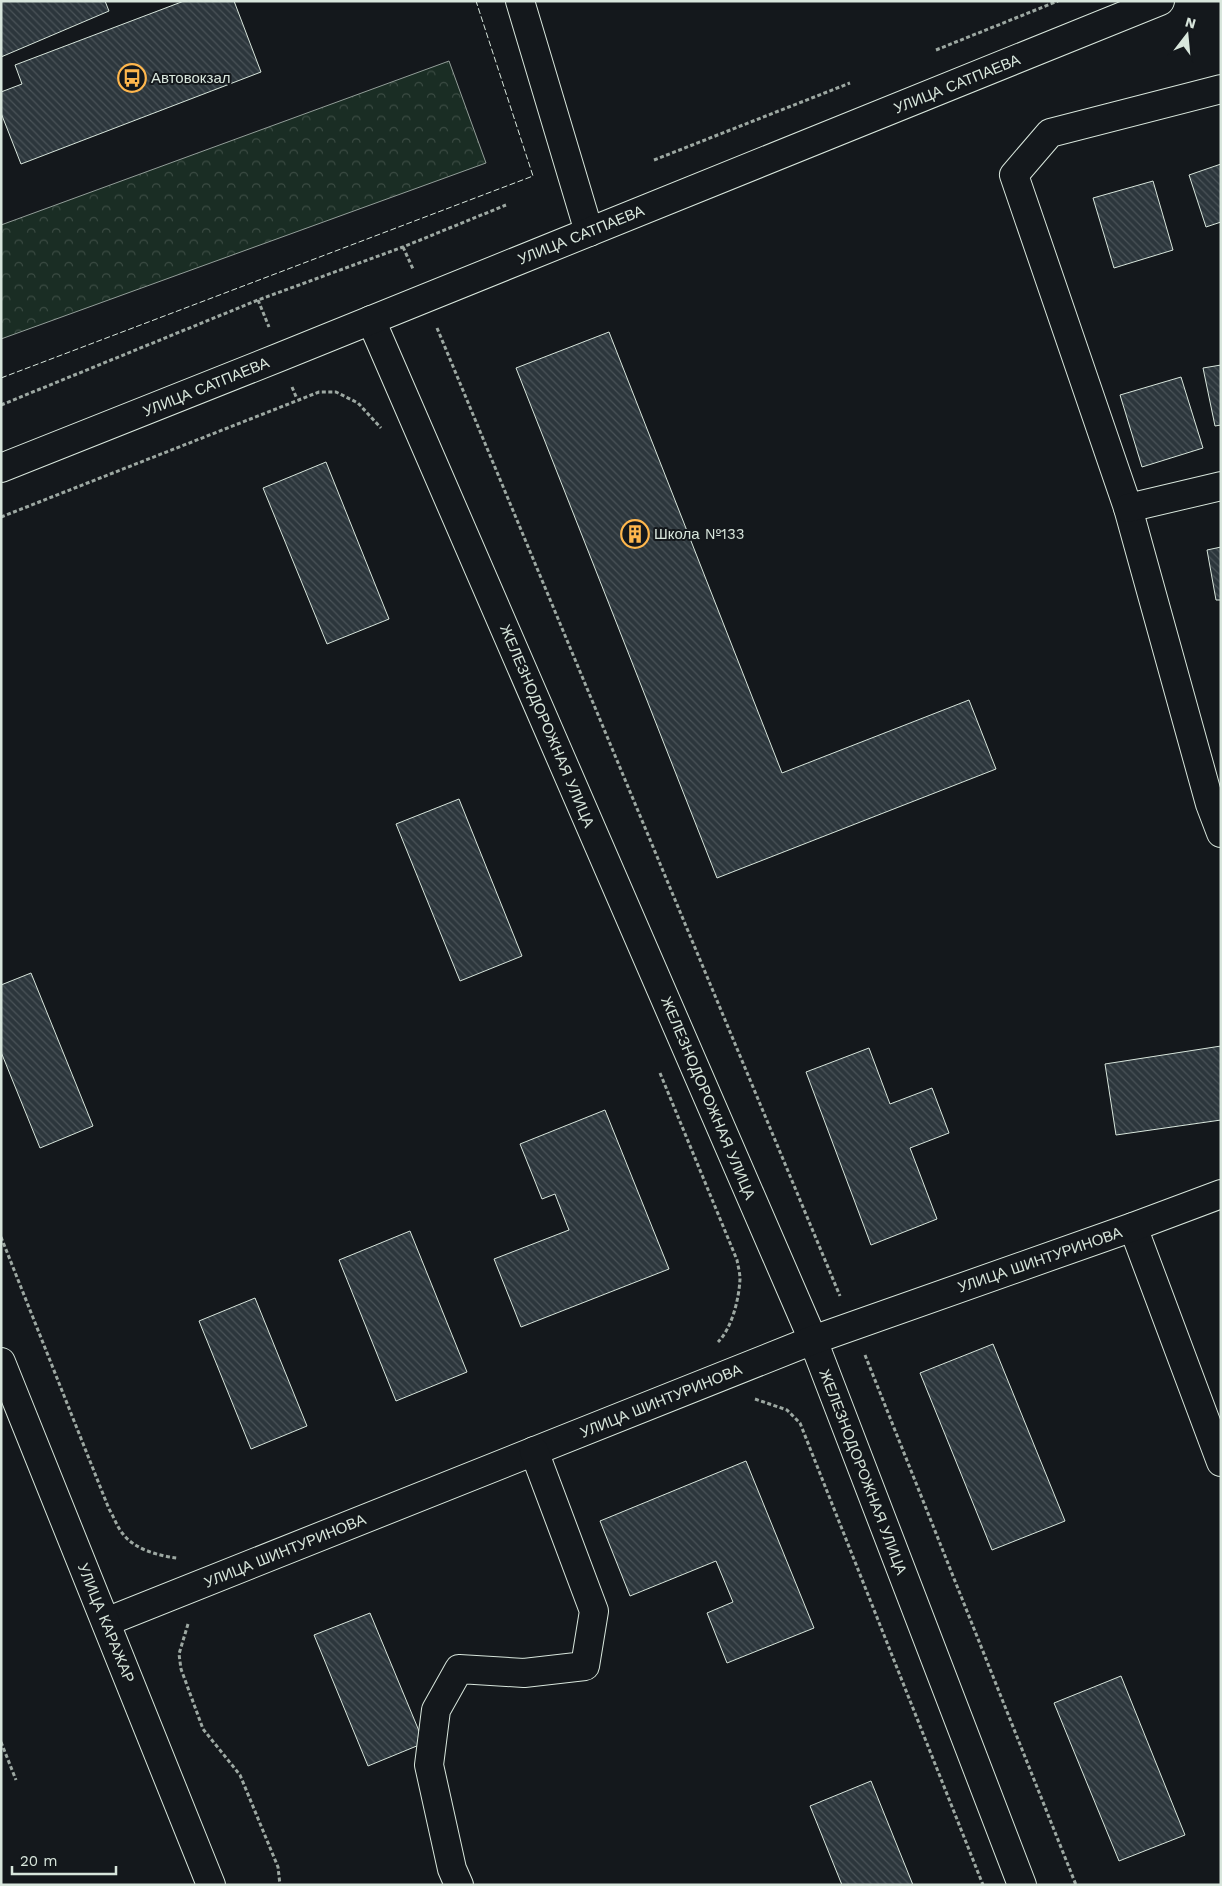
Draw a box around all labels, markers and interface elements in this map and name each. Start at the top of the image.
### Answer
north arrow [1162,10,1212,60]
text: N [1183,13,1198,32]
street label: УЛИЦА САТПАЕВА [891,50,1023,118]
bus stop icon: Автовокзал [117,63,147,93]
place label: Автовокзал [151,69,231,87]
street label: УЛИЦА САТПАЕВА [515,201,647,269]
street label: УЛИЦА САТПАЕВА [140,353,272,421]
building icon: Школа №133 [620,519,650,549]
place label: Школа №133 [654,525,744,543]
street label: ЖЕЛЕЗНОДОРОЖНАЯ УЛИЦА [496,622,598,830]
street label: ЖЕЛЕЗНОДОРОЖНАЯ УЛИЦА [657,994,759,1202]
street label: УЛИЦА ШИНТУРИНОВА [955,1223,1125,1297]
street label: УЛИЦА ШИНТУРИНОВА [578,1360,744,1442]
street label: ЖЕЛЕЗНОДОРОЖНАЯ УЛИЦА [815,1367,911,1577]
street label: УЛИЦА ШИНТУРИНОВА [202,1510,368,1592]
street label: УЛИЦА КАРАЖАР [74,1561,138,1685]
scale bar [12,1844,116,1876]
text: 20 m [20,1852,58,1870]

